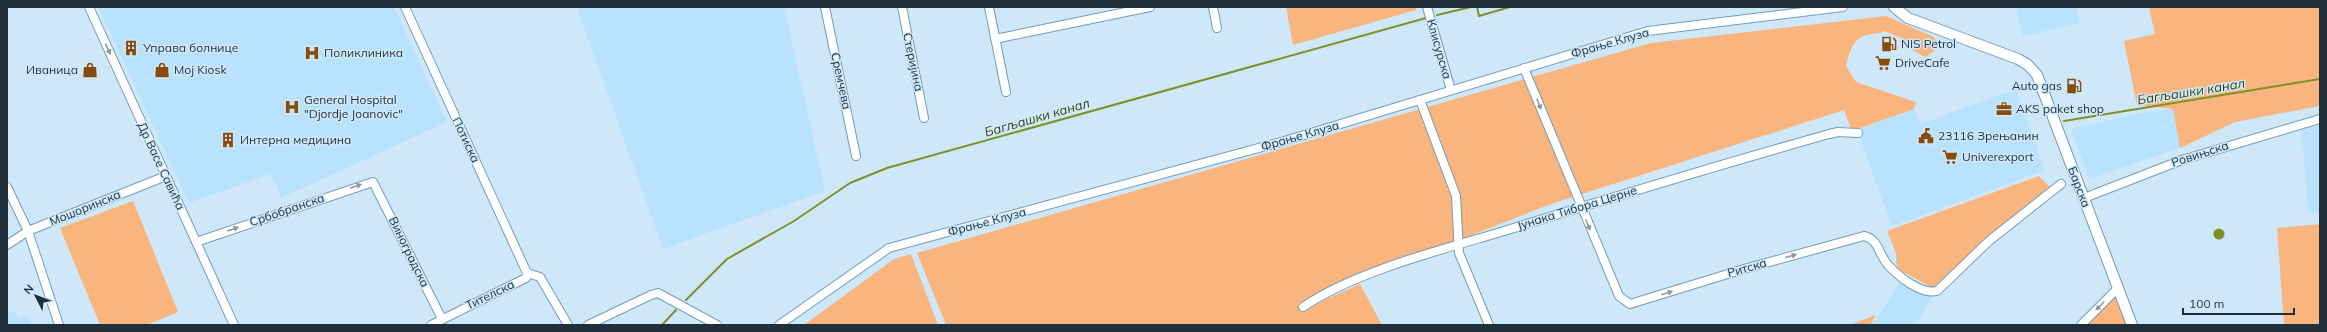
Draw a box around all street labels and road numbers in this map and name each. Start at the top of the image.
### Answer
street label: Клисурска [1424,17,1455,81]
street label: Фрање Клуза [1569,24,1651,61]
street label: Стеријина [900,31,927,92]
street label: Сремчева [828,51,855,111]
street label: Потиска [449,115,484,165]
street label: Фрање Клуза [1259,117,1341,154]
street label: Др Васе Савића [135,120,188,212]
street label: Ровињска [2169,137,2230,170]
street label: Барска [2065,164,2094,209]
street label: Јунака Тибора Церне [1515,182,1639,233]
street label: Мошоринска [47,186,123,229]
street label: Србобранска [247,190,326,229]
street label: Фрање Клуза [946,204,1028,239]
street label: Виноградска [386,214,433,289]
street label: Ритска [1726,255,1768,280]
street label: Тителска [463,276,517,313]

